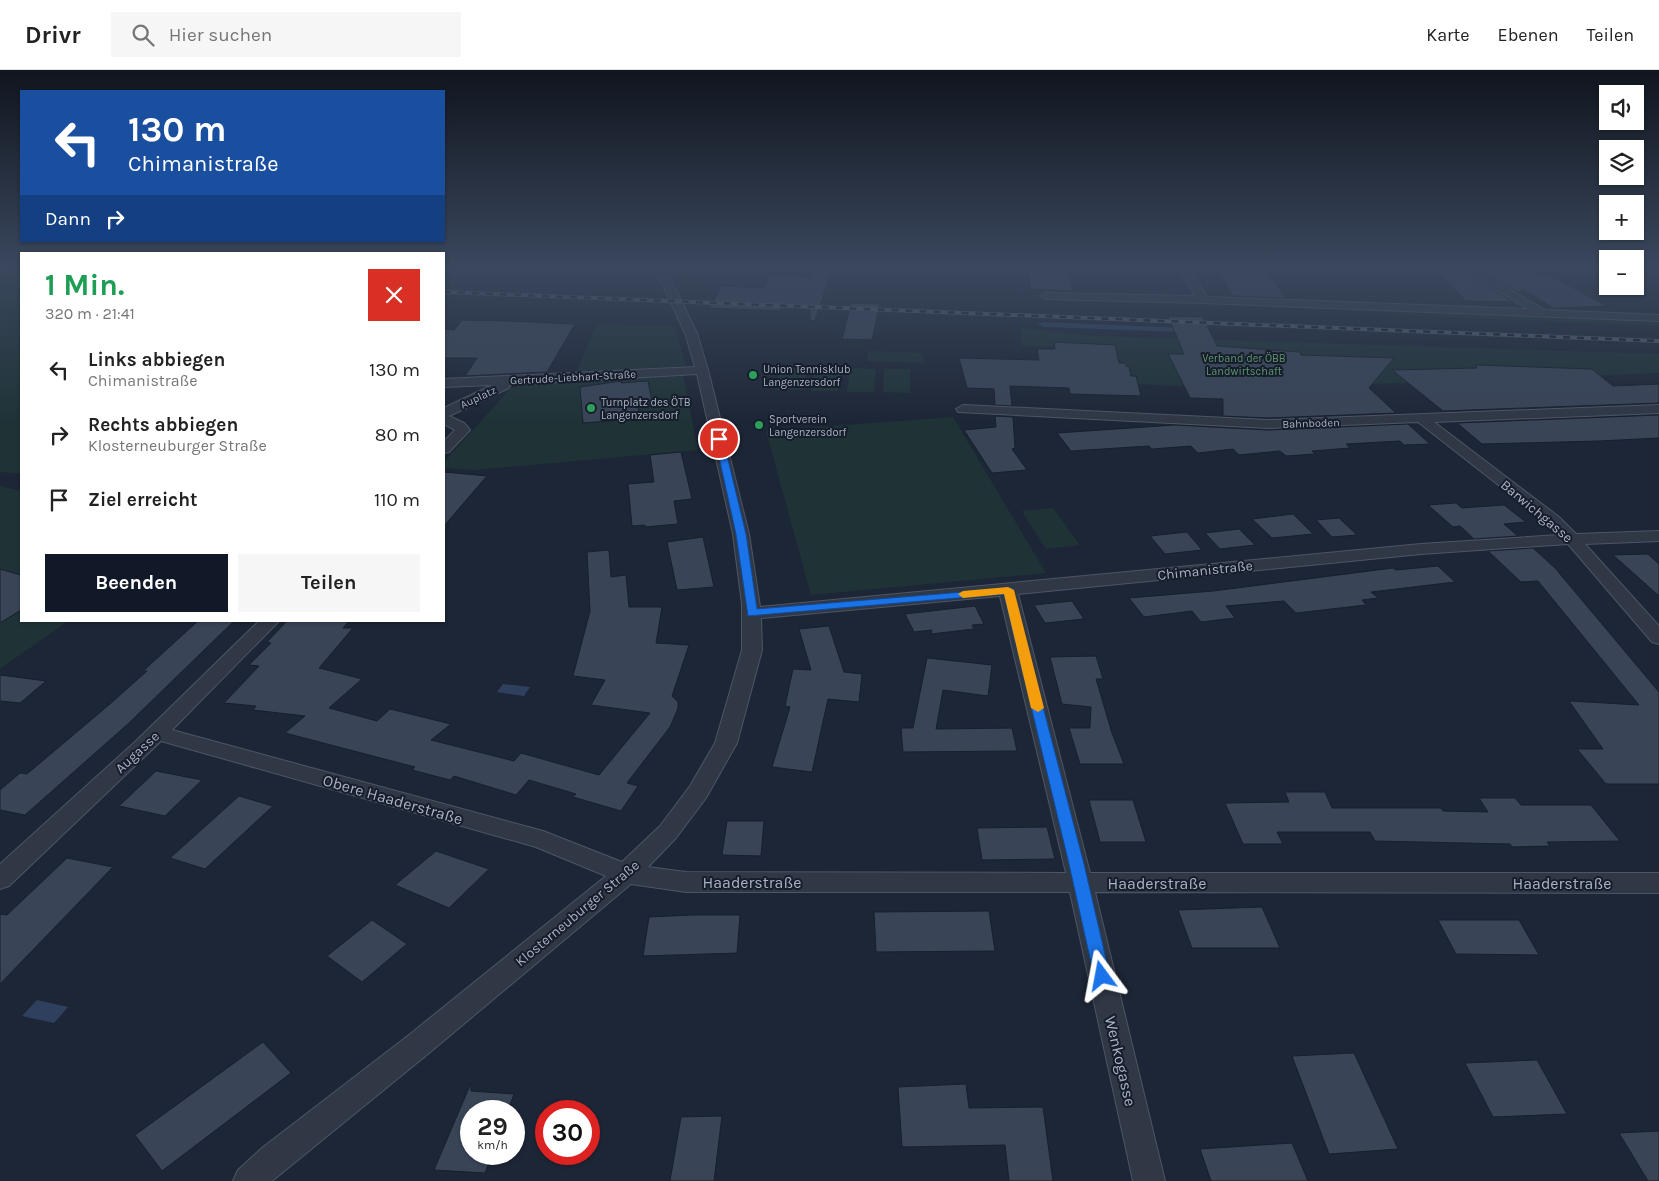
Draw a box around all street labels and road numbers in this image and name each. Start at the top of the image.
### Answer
street label: Gertrude-Liebhart-Straße [510,368,637,387]
street label: Auplatz [458,384,498,411]
street label: Bahnboden [1282,416,1340,431]
street label: Barwichgasse [1497,476,1576,546]
street label: Chimanistraße [1157,557,1254,584]
street label: Augasse [112,728,163,777]
street label: Obere Haaderstraße [321,770,465,829]
street label: Klosterneuburger Straße [512,857,643,970]
street label: Haaderstraße [703,873,801,892]
street label: Haaderstraße [1108,874,1206,893]
street label: Haaderstraße [1513,874,1611,893]
street label: Wenkogasse [1101,1014,1140,1108]

